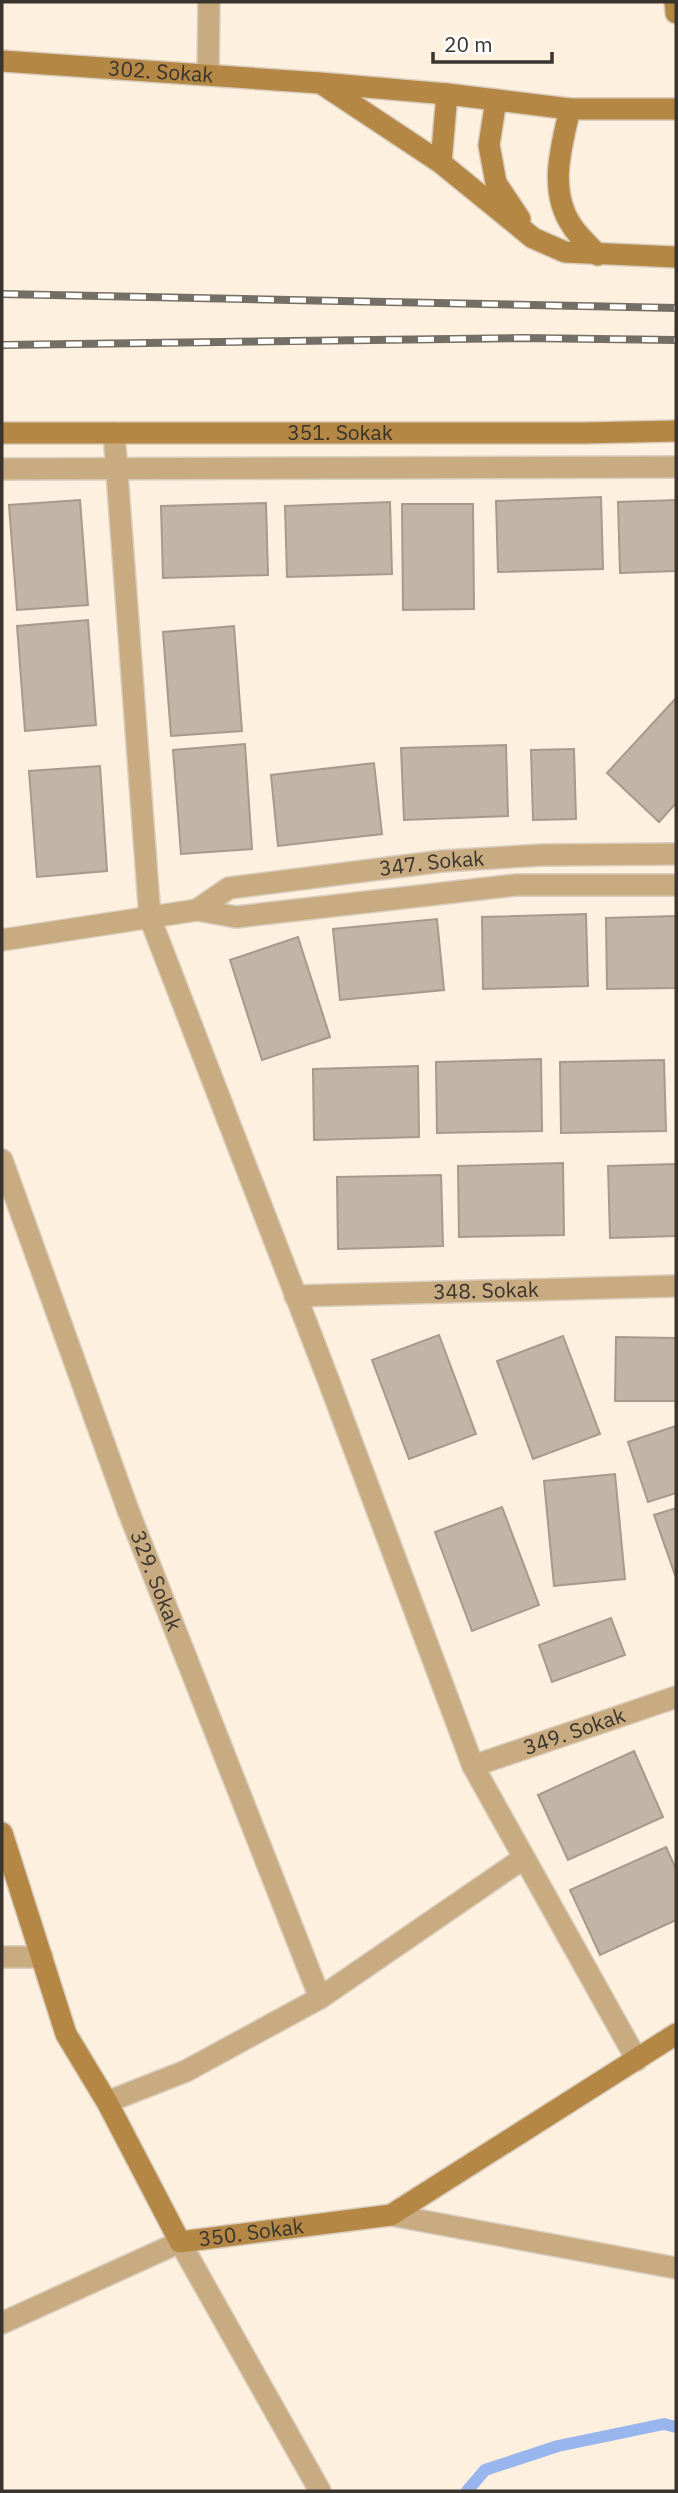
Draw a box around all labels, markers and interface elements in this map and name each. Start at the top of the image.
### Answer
scale bar [433,21,552,65]
text: 20 m [444,30,493,58]
street label: 302. Sokak [107,53,214,89]
street label: 351. Sokak [287,418,393,446]
street label: 347. Sokak [377,844,485,882]
street label: 348. Sokak [433,1275,539,1305]
street label: 329. Sokak [124,1526,189,1635]
street label: 349. Sokak [519,1700,629,1761]
street label: 350. Sokak [197,2211,305,2252]

